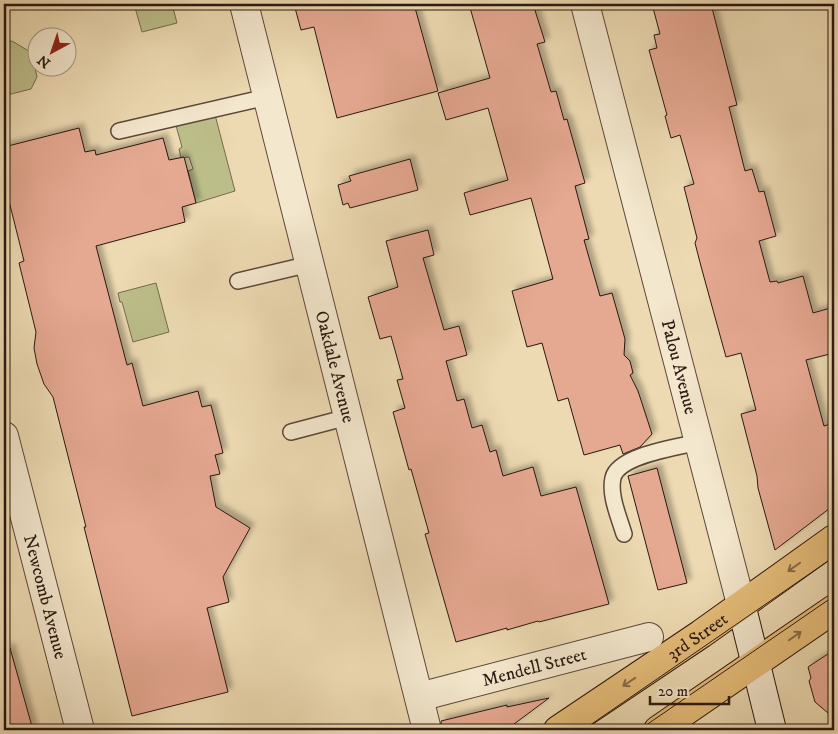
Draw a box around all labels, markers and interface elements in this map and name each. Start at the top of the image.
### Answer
north arrow [28,28,78,78]
text: N [34,50,54,72]
street label: Oakdale Avenue [310,309,359,425]
street label: Palou Avenue [656,318,701,417]
street label: Newcomb Avenue [18,532,71,661]
one-way arrow [787,562,801,572]
street label: 3rd Street [663,608,733,665]
one-way arrow [788,631,802,641]
street label: Mendell Street [480,644,589,692]
scale bar [650,674,729,706]
one-way arrow [622,677,636,688]
text: 20 m [658,682,688,701]

